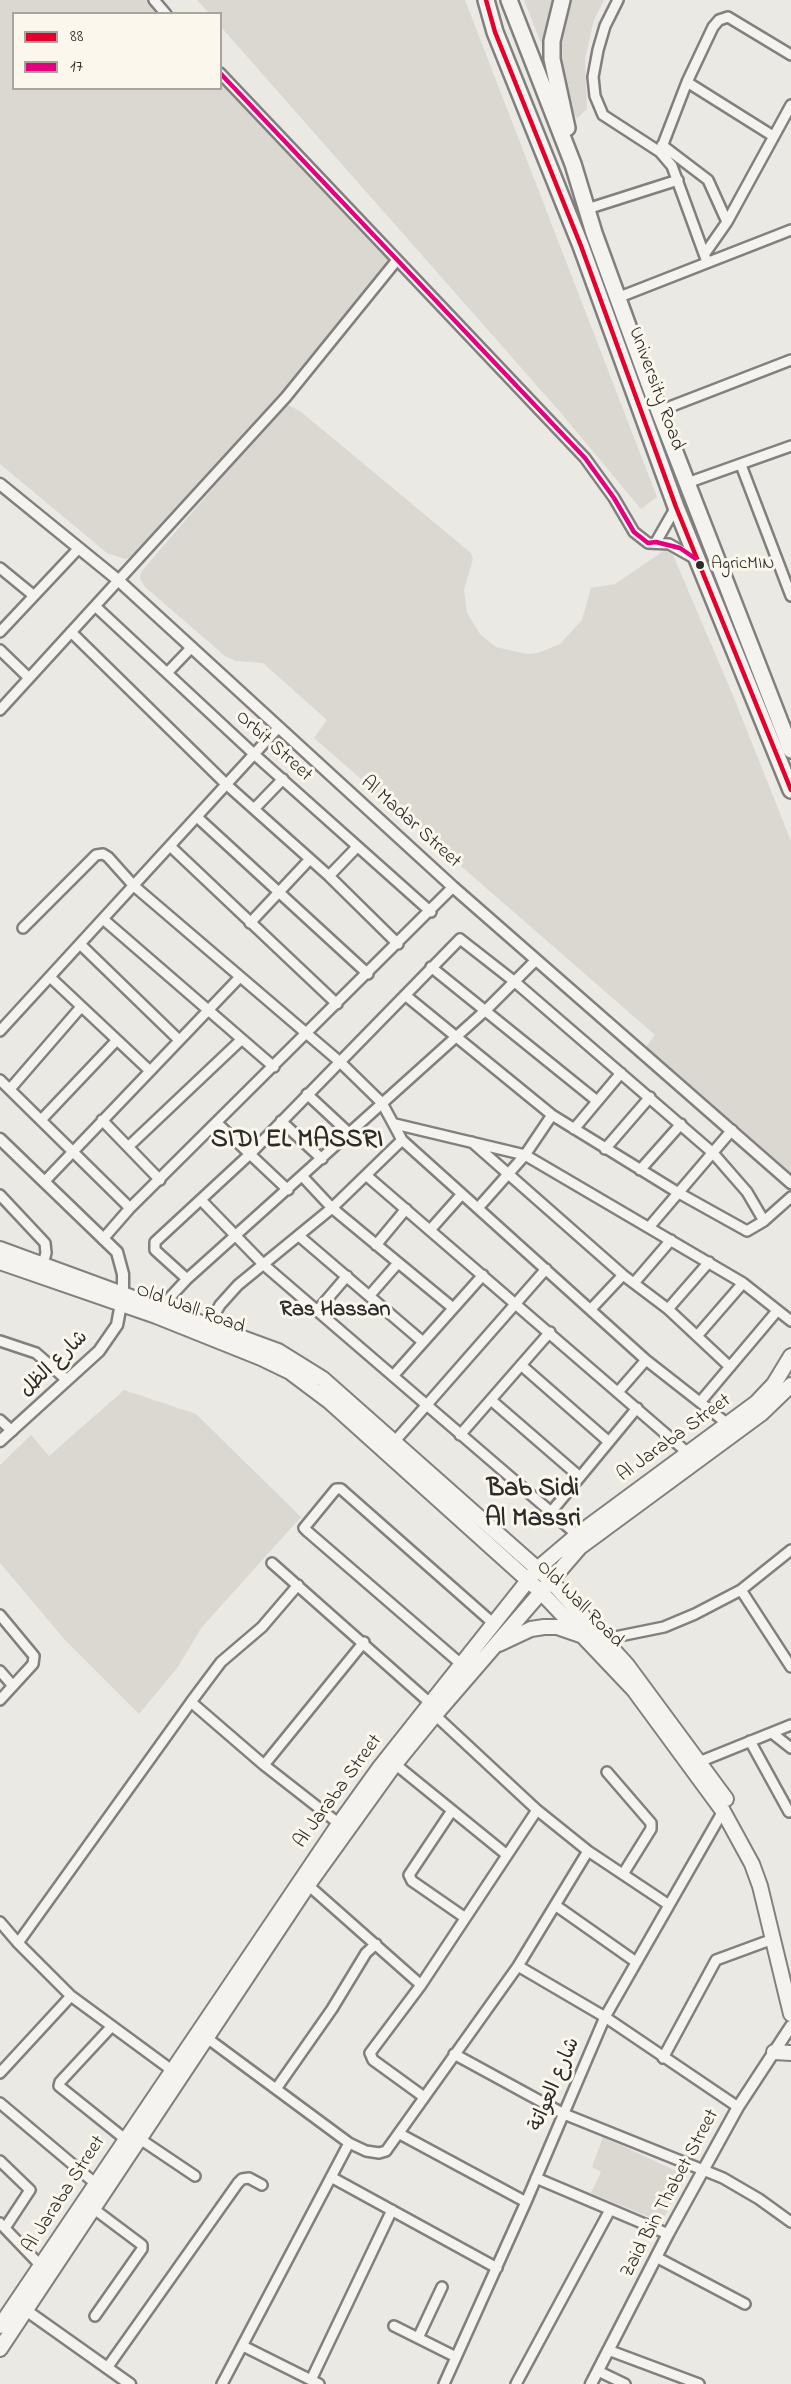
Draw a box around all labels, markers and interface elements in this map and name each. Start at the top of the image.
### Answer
legend [12,12,222,90]
text: 88 [70,24,84,50]
text: 17 [70,54,83,80]
street label: University Road [622,324,688,454]
place label: AgricMIN [711,554,774,576]
marker: AgricMIN [694,559,706,571]
street label: Orbit Street [229,706,317,788]
street label: Al Madar Street [355,772,465,874]
district label: SIDI EL MASSRI [211,1126,383,1158]
street label: Old Wall Road [132,1279,248,1341]
district label: Ras Hassan [280,1298,390,1324]
street label: شارع الظل [16,1327,94,1403]
street label: Al Jaraba Street [613,1390,737,1488]
district label: Bab Sidi Al Massri [485,1475,581,1536]
street label: Old Wall Road [530,1556,628,1654]
street label: Al Jaraba Street [290,1730,388,1854]
street label: شارع العواتة [526,2034,586,2136]
street label: Zaid Bin Thabet Street [616,2106,726,2282]
street label: Al Jaraba Street [18,2132,112,2258]

